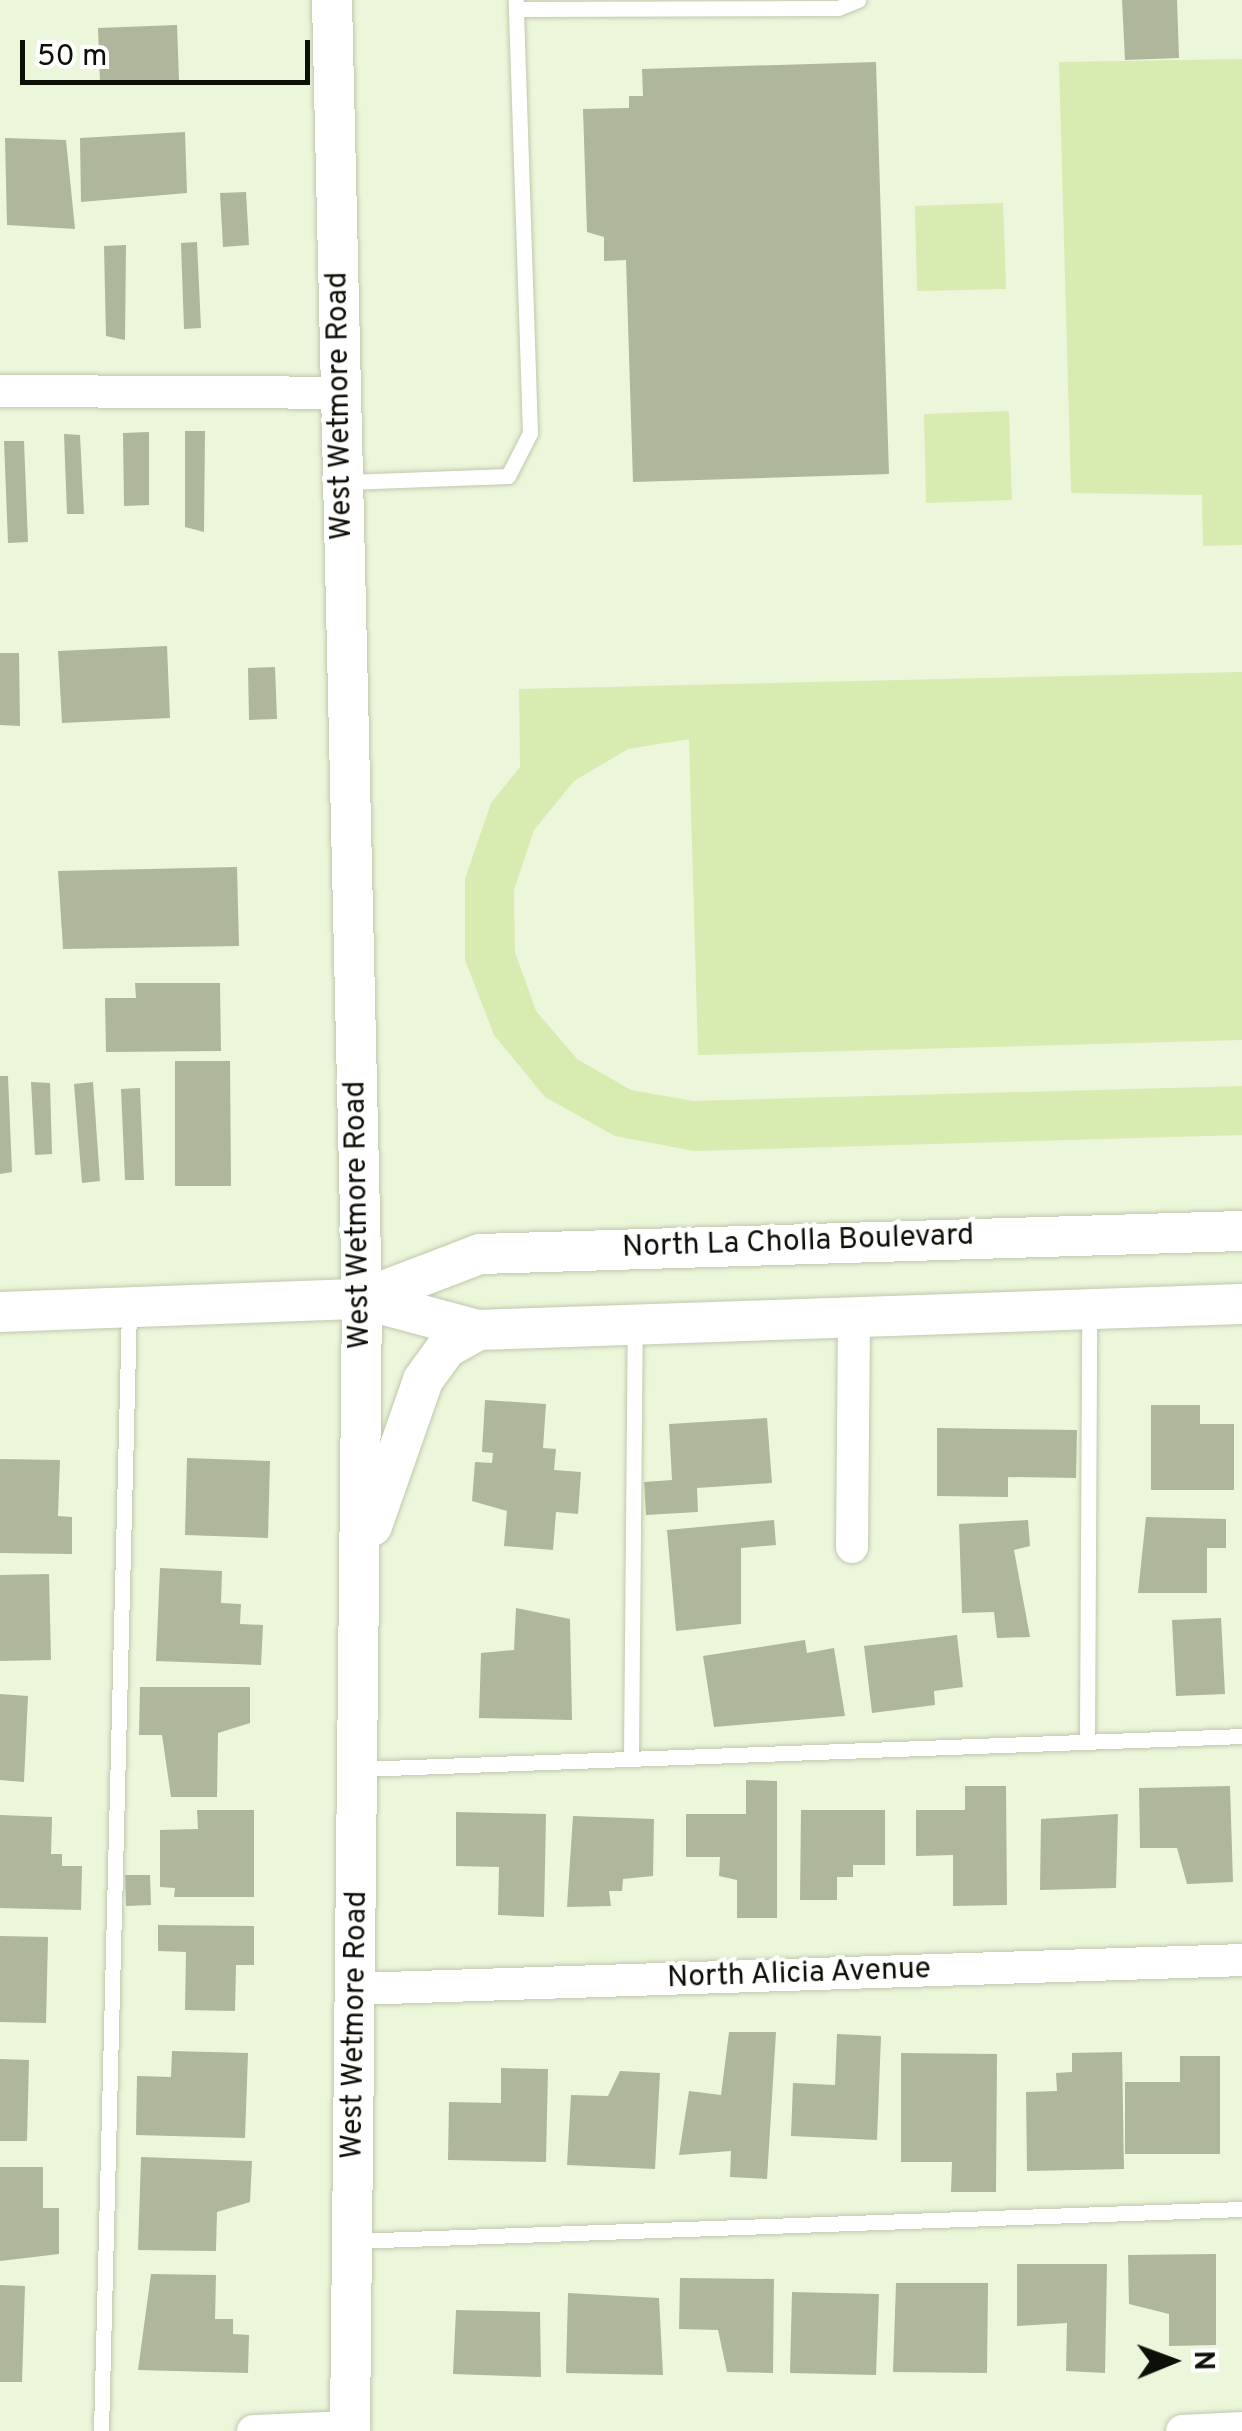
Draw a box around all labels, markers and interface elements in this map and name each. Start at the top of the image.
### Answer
scale bar [25,20,315,82]
text: 50 m [37,39,107,76]
street label: West Wetmore Road [321,271,361,541]
street label: West Wetmore Road [339,1080,379,1350]
street label: North La Cholla Boulevard [621,1219,975,1267]
street label: West Wetmore Road [336,1890,376,2160]
street label: North Alicia Avenue [665,1952,933,1998]
north arrow [1122,2311,1222,2411]
text: N [1184,2350,1220,2371]

